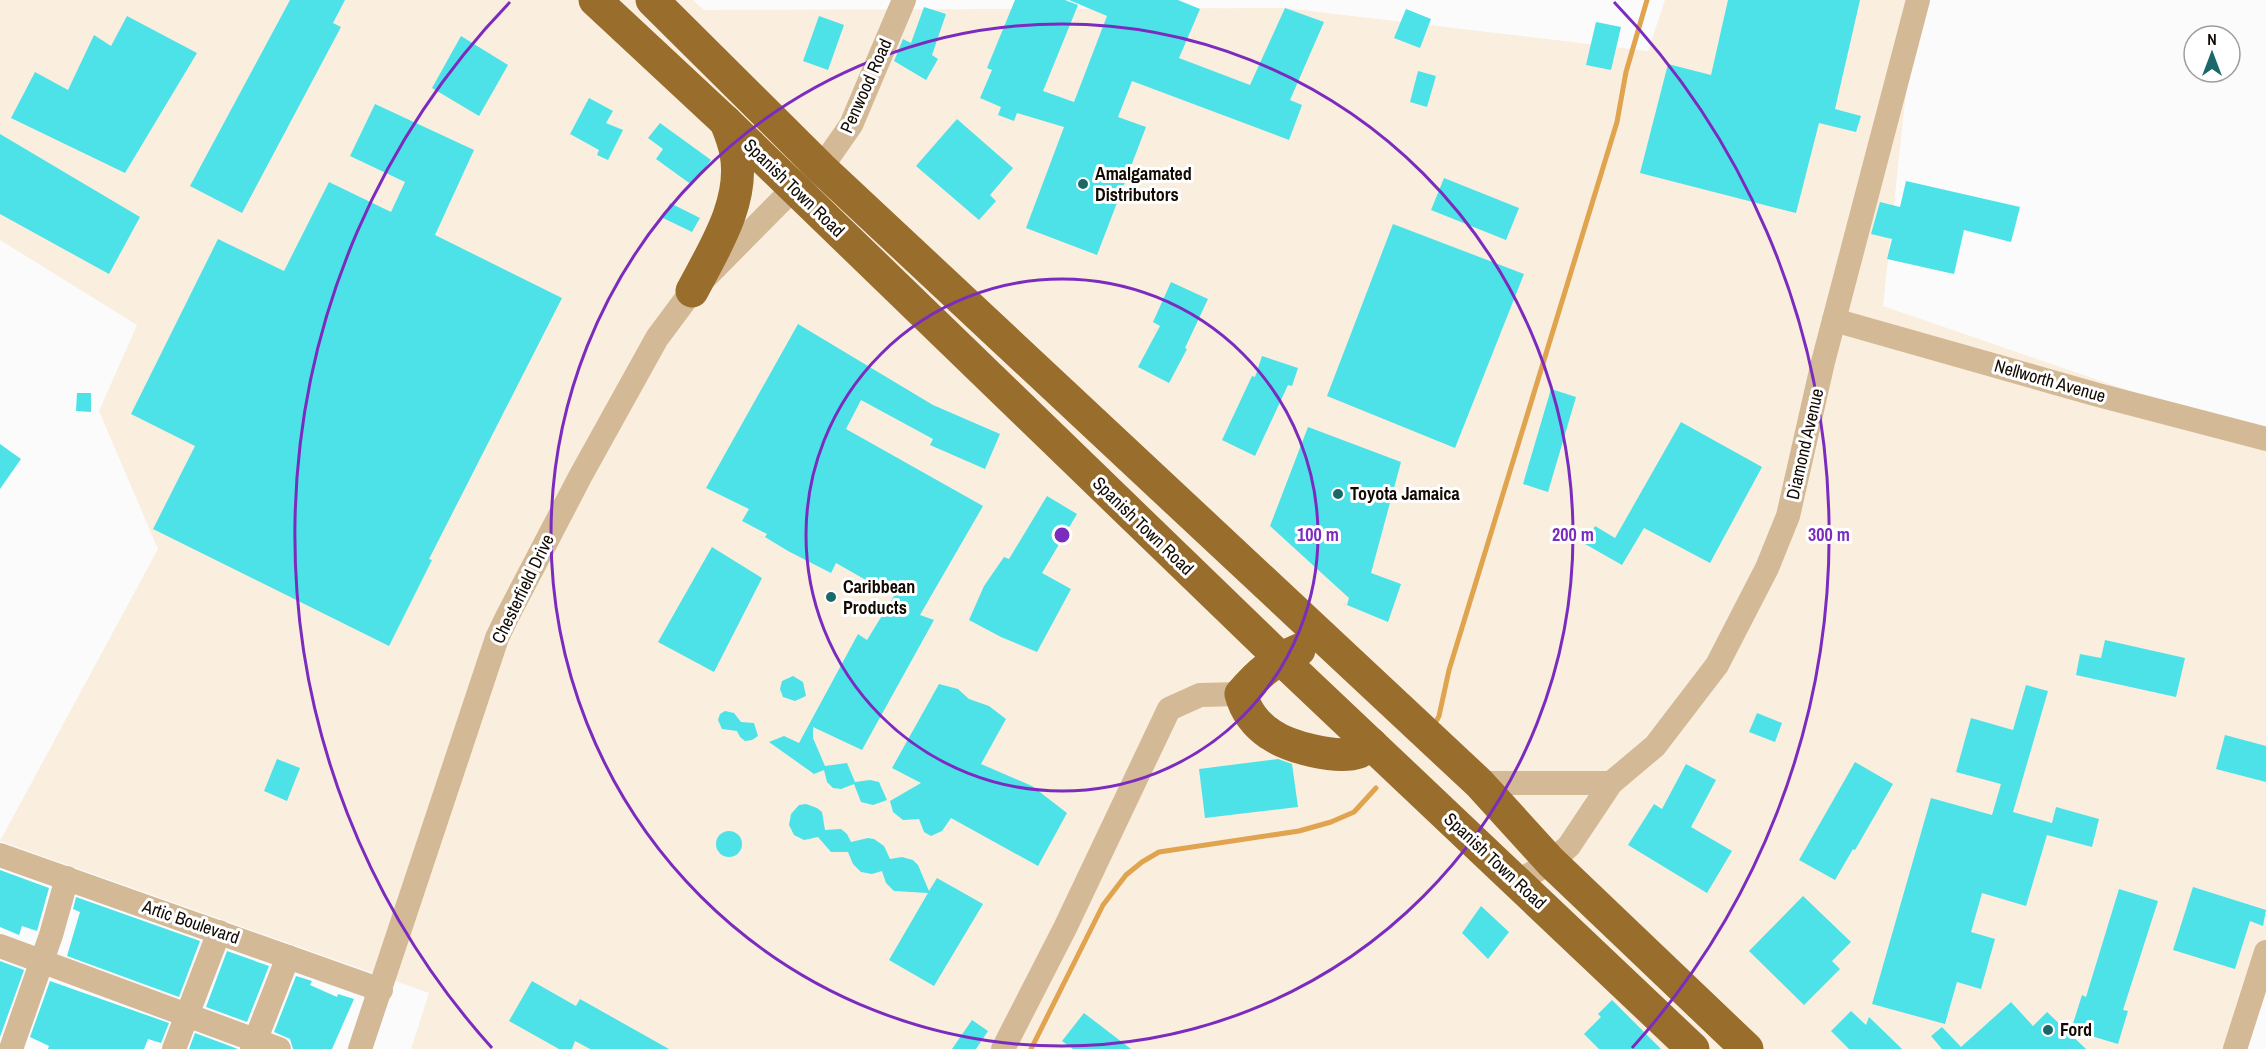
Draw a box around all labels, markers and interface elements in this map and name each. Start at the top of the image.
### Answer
north arrow [2182,24,2242,84]
text: N [2207,28,2217,50]
street label: Penwood Road [834,35,897,137]
street label: Spanish Town Road [738,133,850,242]
place label: Amalgamated Distributors [1095,161,1192,207]
marker: Amalgamated Distributors [1076,177,1090,191]
street label: Nellworth Avenue [1992,353,2109,408]
street label: Diamond Avenue [1780,386,1829,502]
street label: Spanish Town Road [1087,471,1199,580]
place label: Toyota Jamaica [1350,481,1460,506]
marker: Toyota Jamaica [1331,487,1345,501]
text: 100 m [1297,522,1339,547]
text: 200 m [1552,522,1594,547]
text: 300 m [1808,522,1850,547]
centre of rings [1052,525,1072,545]
street label: Chesterfield Drive [485,530,560,648]
place label: Caribbean Products [843,574,915,620]
marker: Caribbean Products [824,590,838,604]
street label: Spanish Town Road [1439,807,1552,915]
street label: Artic Boulevard [138,893,243,950]
place label: Ford [2060,1017,2092,1042]
marker: Ford [2041,1023,2055,1037]

